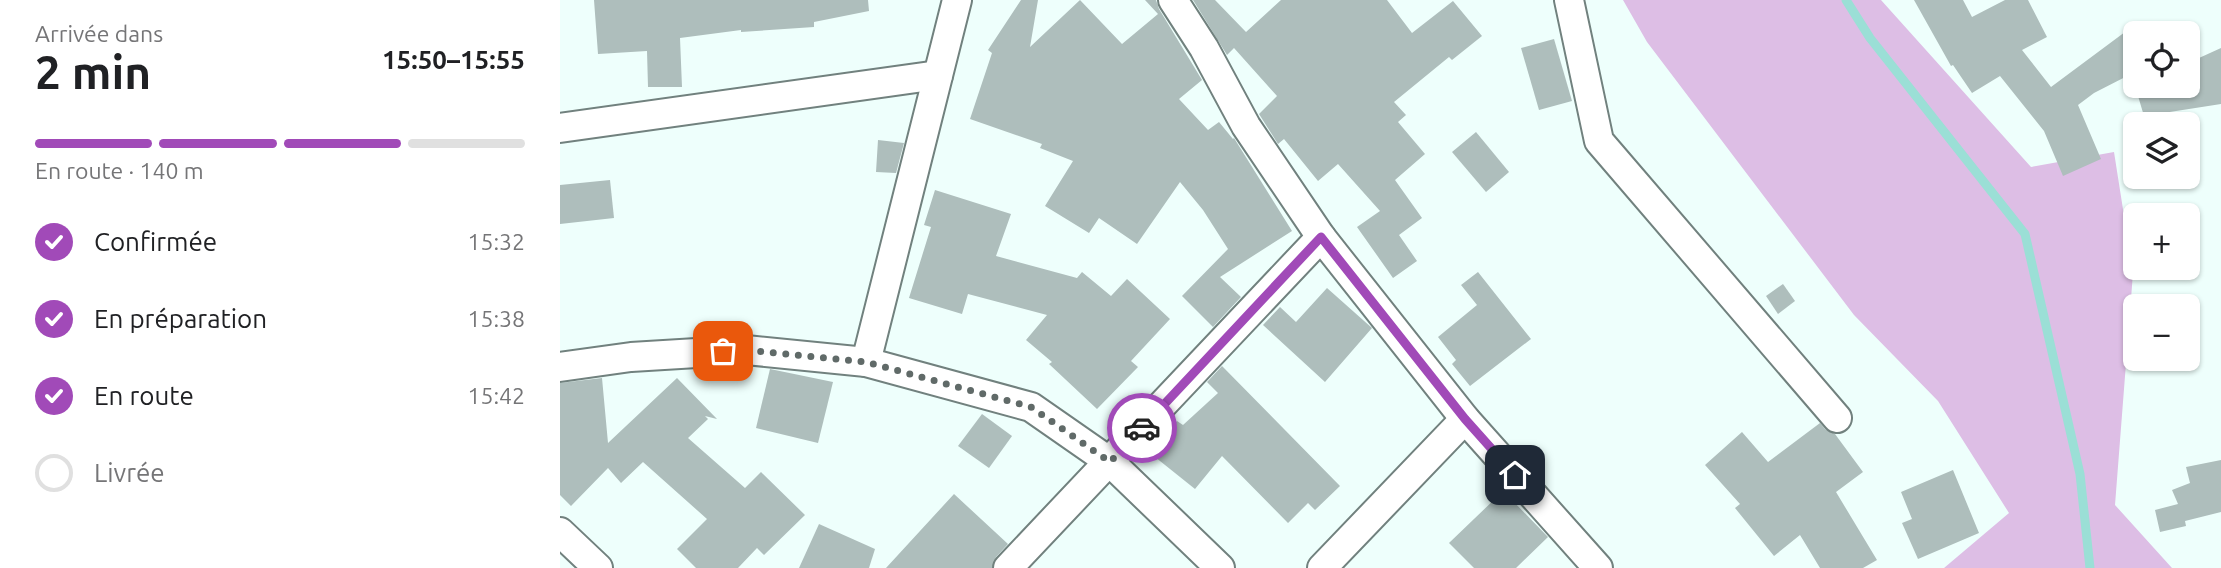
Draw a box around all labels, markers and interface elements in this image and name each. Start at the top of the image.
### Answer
text: Arrivée dans [35,21,163,46]
map controls [2123,21,2200,371]
button: locate [2123,21,2200,98]
text: 15:50–15:55 [382,45,525,74]
text: 2 min [35,46,151,98]
button: layers [2123,112,2200,189]
text: En route · 140 m [35,158,204,183]
button: + [2123,203,2200,280]
icon: check [35,223,73,261]
text: Confirmée [94,227,217,256]
text: 15:32 [467,229,525,254]
button: − [2123,294,2200,371]
icon: check [35,300,73,338]
text: En préparation [94,304,267,333]
text: 15:38 [467,306,525,331]
pin [693,321,753,381]
icon: bag [704,332,742,370]
icon: check [35,377,73,415]
text: En route [94,381,194,410]
text: 15:42 [467,383,525,408]
courier [1107,393,1177,463]
icon: car [1123,409,1161,447]
pin [1485,445,1545,505]
icon: home [1496,456,1534,494]
text: Livrée [94,458,165,487]

